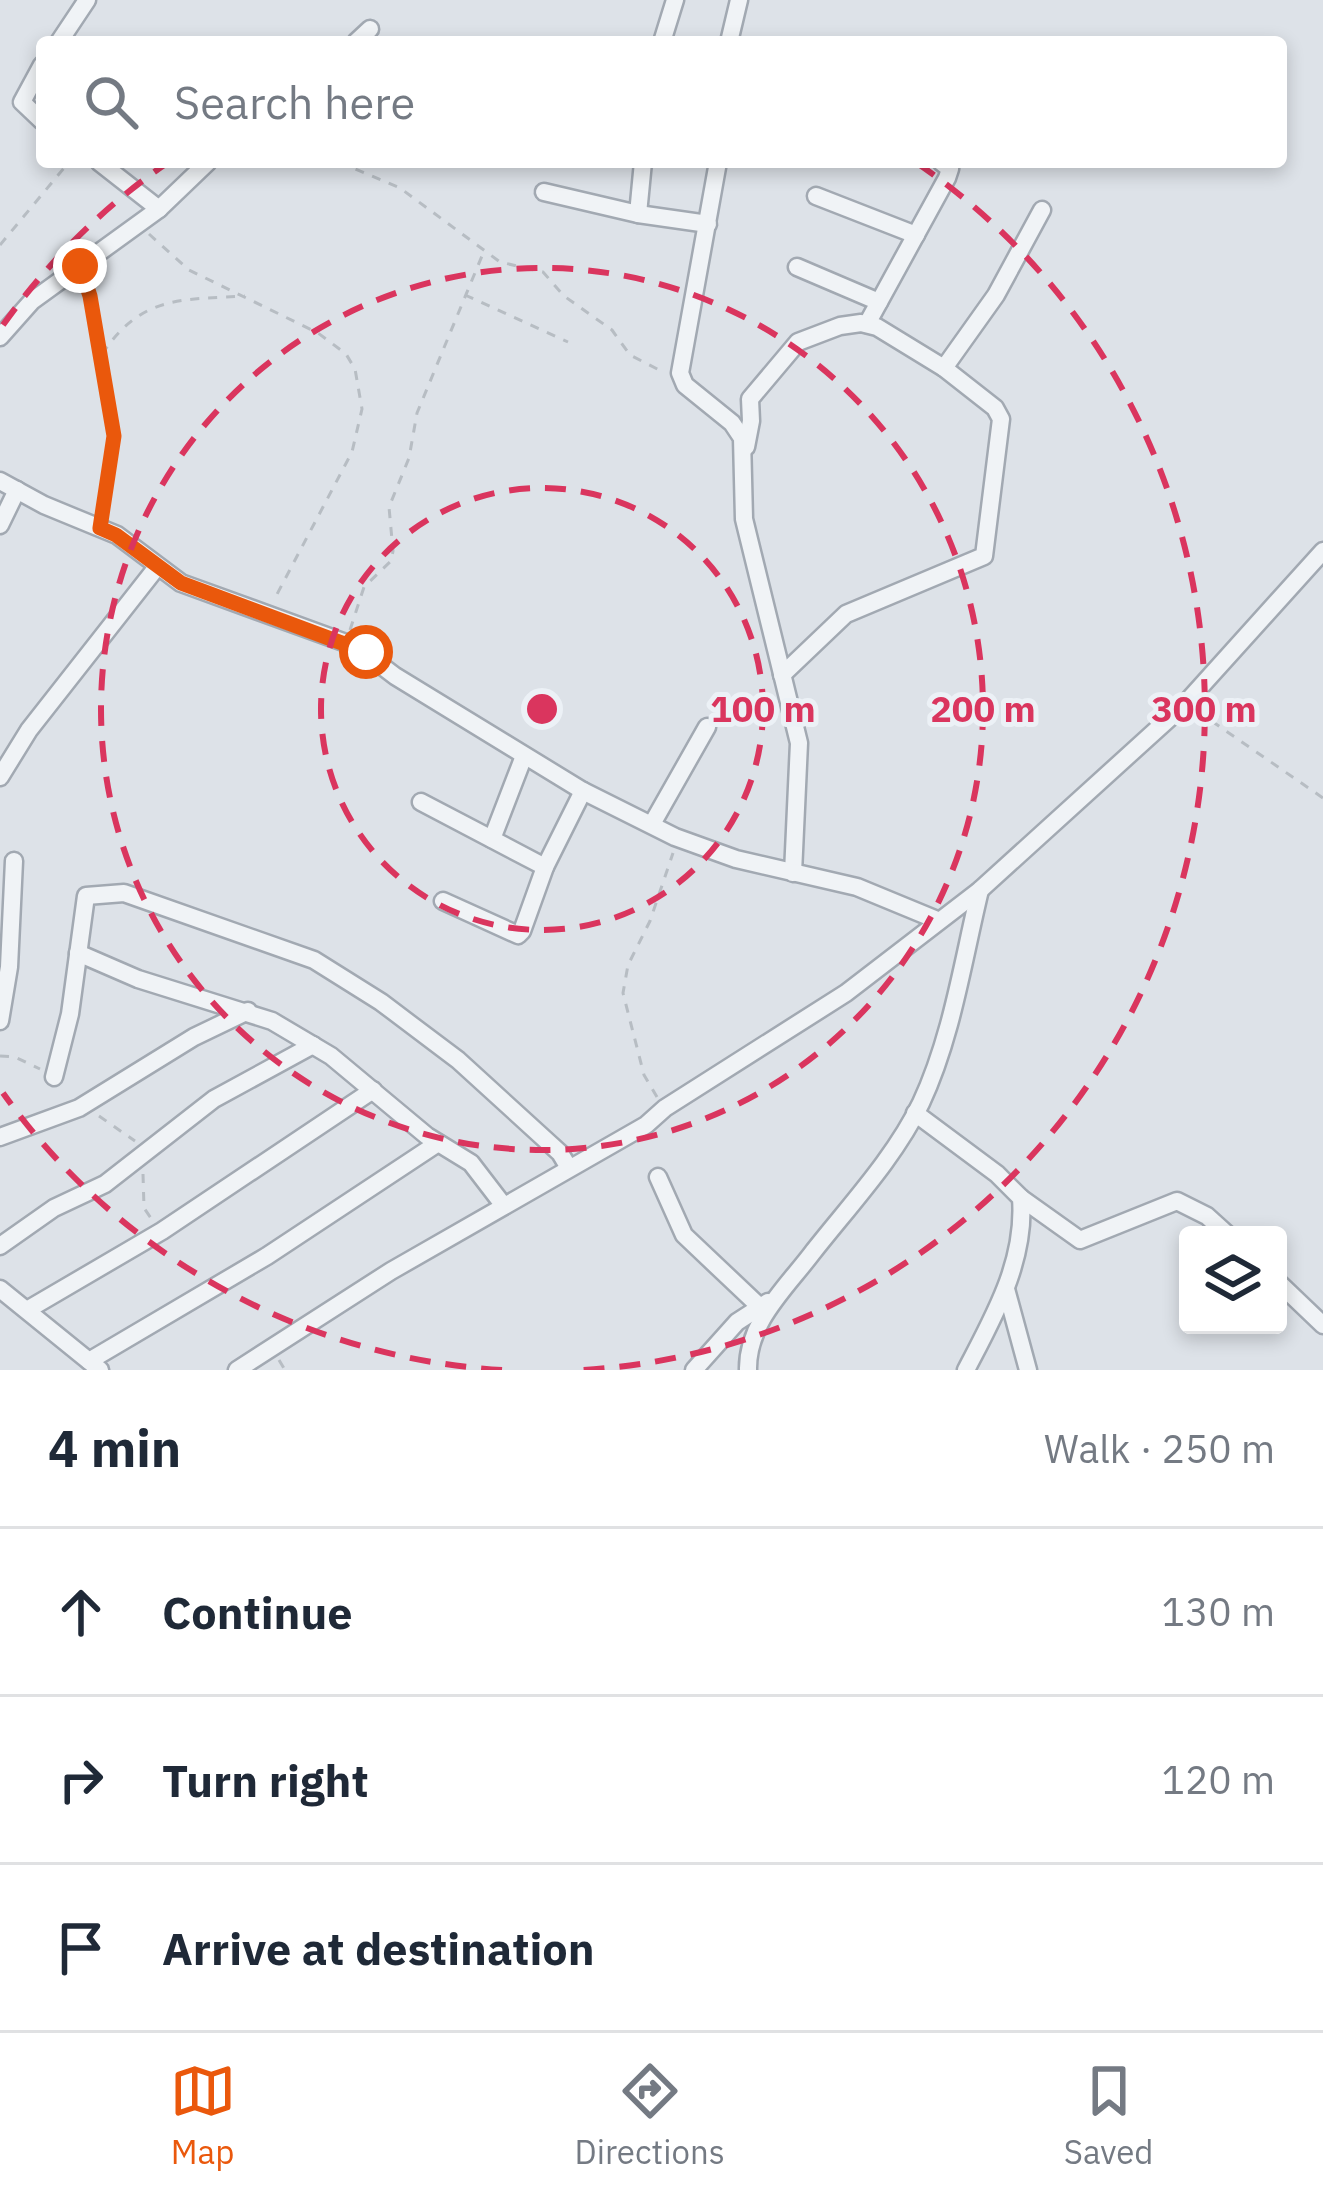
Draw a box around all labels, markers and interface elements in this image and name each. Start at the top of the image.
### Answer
search box [36,36,1287,168]
icon: search [78,69,144,135]
text: Search here [174,73,415,131]
route end [53,239,107,293]
route start [339,625,393,679]
text: 100 m [710,685,816,732]
text: 200 m [930,685,1036,732]
text: 300 m [1151,685,1257,732]
centre of rings [521,688,563,730]
map controls [1179,1226,1287,1334]
button: layers [1179,1226,1287,1334]
text: 4 min [48,1415,181,1481]
text: Walk · 250 m [1044,1423,1275,1474]
icon: ahead [48,1579,114,1645]
text: Continue [162,1583,353,1641]
text: 130 m [1162,1586,1275,1637]
icon: right [48,1747,114,1813]
text: Turn right [162,1751,369,1809]
text: 120 m [1162,1754,1275,1805]
icon: arrive [48,1915,114,1981]
text: Arrive at destination [162,1919,595,1977]
tab: Map [170,2058,236,2173]
tab: Directions [575,2058,725,2173]
tab: Saved [1064,2058,1153,2173]

